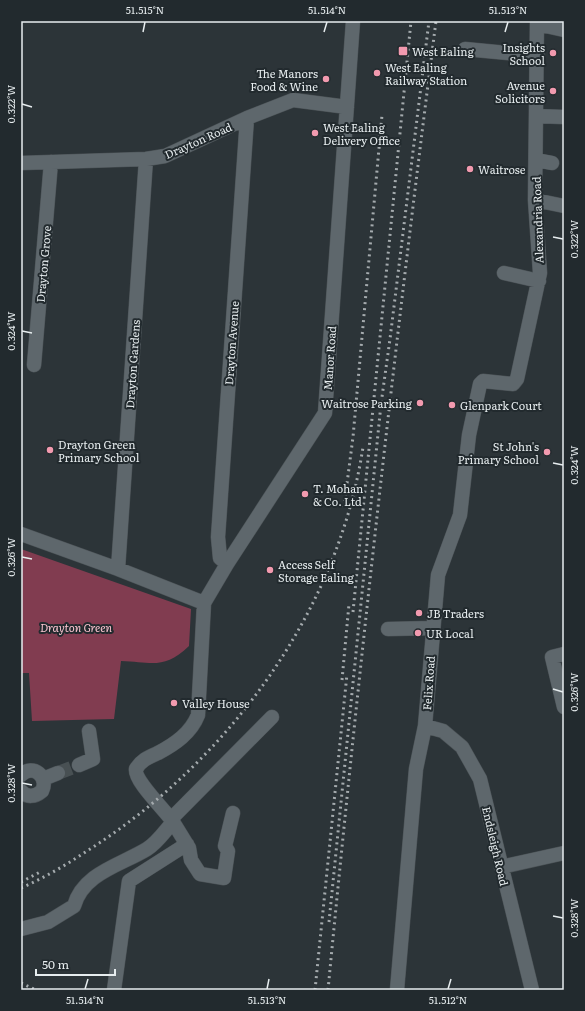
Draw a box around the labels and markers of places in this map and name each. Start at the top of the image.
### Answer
place label: Insights School [503,39,545,68]
place label: West Ealing [412,43,475,59]
marker: West Ealing [397,45,409,57]
marker: Insights School [548,48,558,58]
place label: West Ealing Railway Station [385,59,467,88]
place label: The Manors Food & Wine [250,65,318,94]
marker: West Ealing Railway Station [372,68,382,78]
marker: The Manors Food & Wine [321,74,331,84]
place label: Avenue Solicitors [495,77,545,106]
marker: Avenue Solicitors [548,86,558,96]
place label: West Ealing Delivery Office [323,119,400,148]
marker: West Ealing Delivery Office [310,128,320,138]
place label: Waitrose [478,161,526,177]
marker: Waitrose [465,164,475,174]
place label: Waitrose Parking [321,395,413,411]
place label: Glenpark Court [460,397,542,413]
marker: Waitrose Parking [415,398,425,408]
marker: Glenpark Court [447,400,457,410]
place label: Drayton Green Primary School [58,436,140,465]
place label: St John's Primary School [458,438,539,467]
marker: Drayton Green Primary School [45,445,55,455]
marker: St John's Primary School [542,447,552,457]
place label: T. Mohan & Co. Ltd [313,480,363,509]
marker: T. Mohan & Co. Ltd [300,489,310,499]
place label: Access Self Storage Ealing [278,556,355,585]
marker: Access Self Storage Ealing [265,565,275,575]
place label: JB Traders [427,605,484,621]
marker: JB Traders [414,608,424,618]
place label: UR Local [426,625,474,641]
marker: UR Local [413,628,423,638]
place label: Valley House [182,695,250,711]
marker: Valley House [169,698,179,708]

